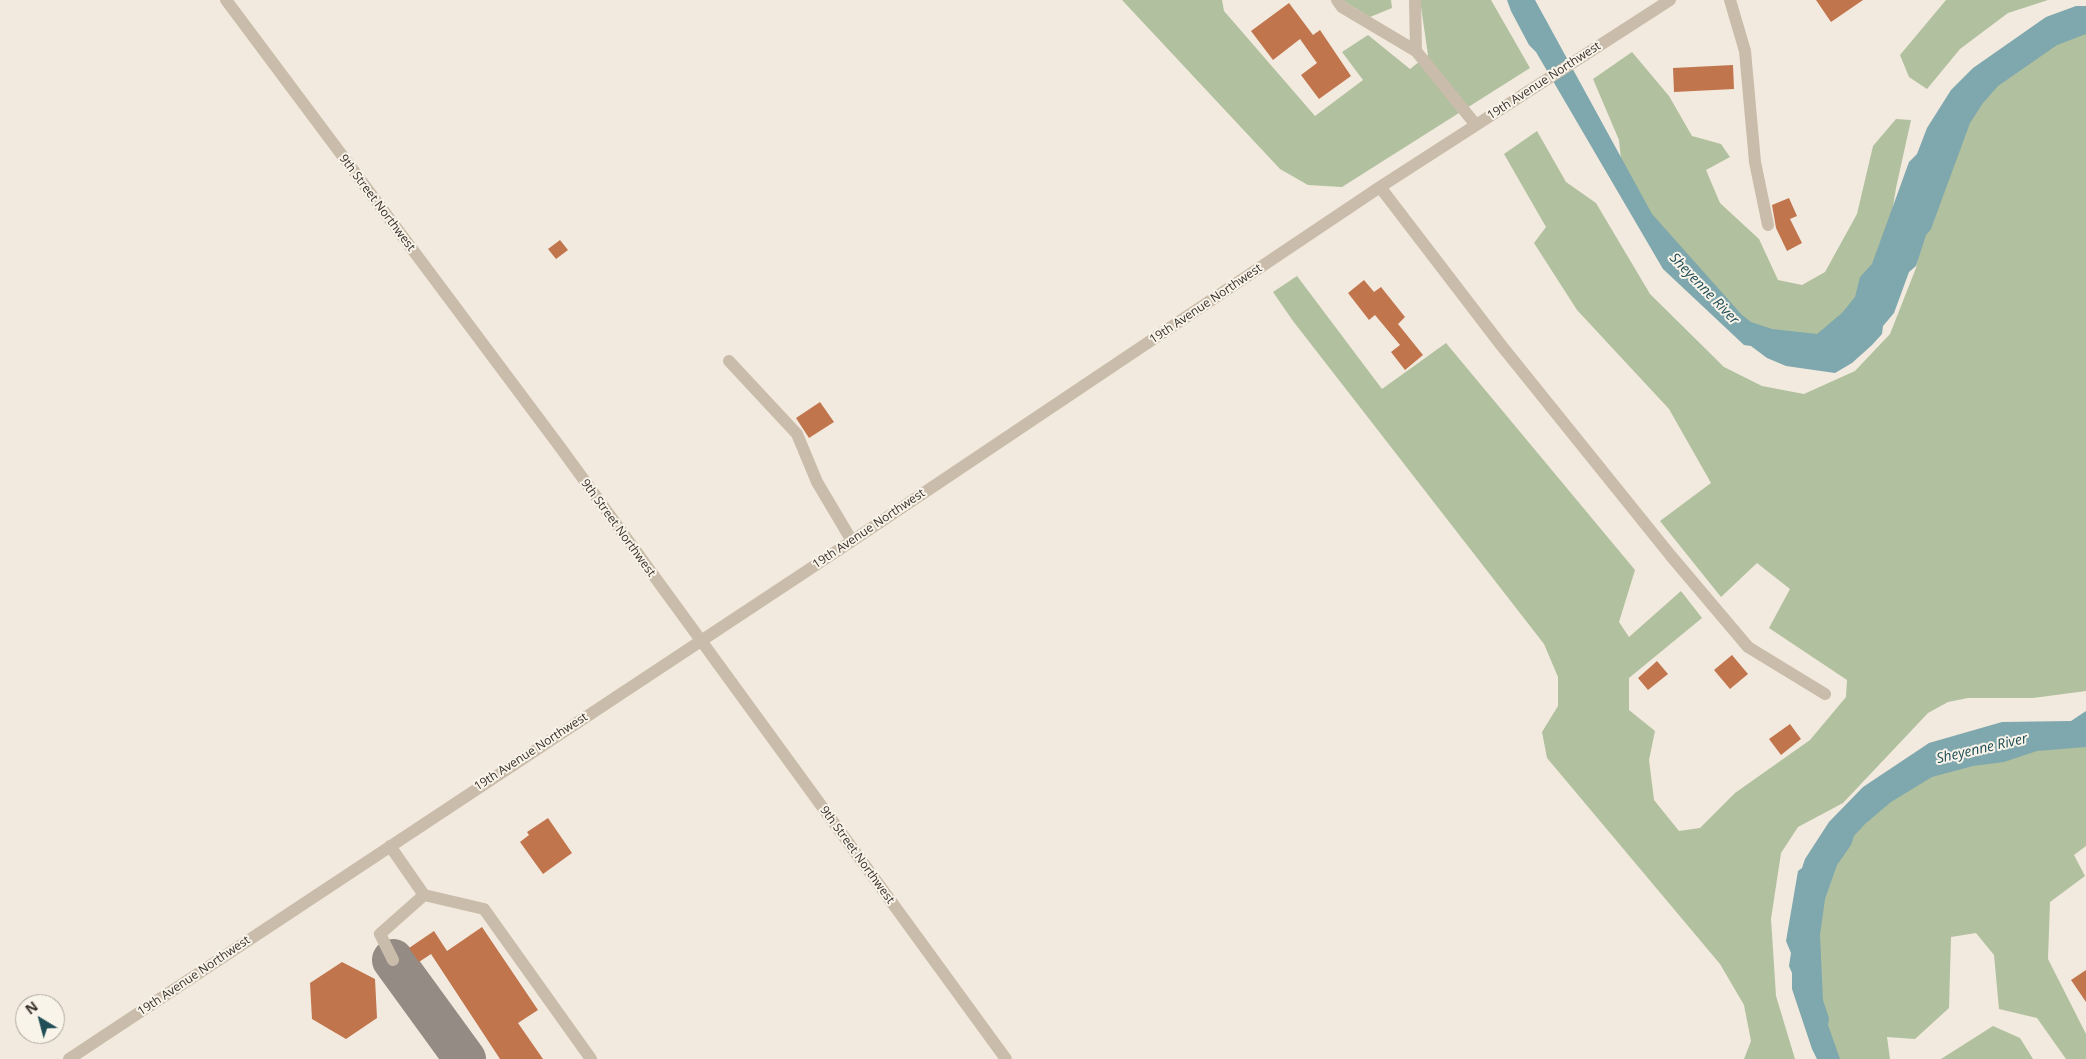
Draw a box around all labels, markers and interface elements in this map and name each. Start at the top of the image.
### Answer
street label: 19th Avenue Northwest [1485,39,1603,123]
street label: 9th Street Northwest [336,152,418,254]
water label: Sheyenne River [1666,250,1742,328]
street label: 19th Avenue Northwest [1147,261,1265,347]
street label: 9th Street Northwest [578,476,658,580]
street label: 19th Avenue Northwest [810,486,928,572]
street label: 19th Avenue Northwest [472,710,590,794]
water label: Sheyenne River [1935,730,2029,768]
street label: 9th Street Northwest [817,803,897,907]
street label: 19th Avenue Northwest [135,933,253,1019]
north arrow [15,994,65,1044]
text: N [21,996,42,1018]

